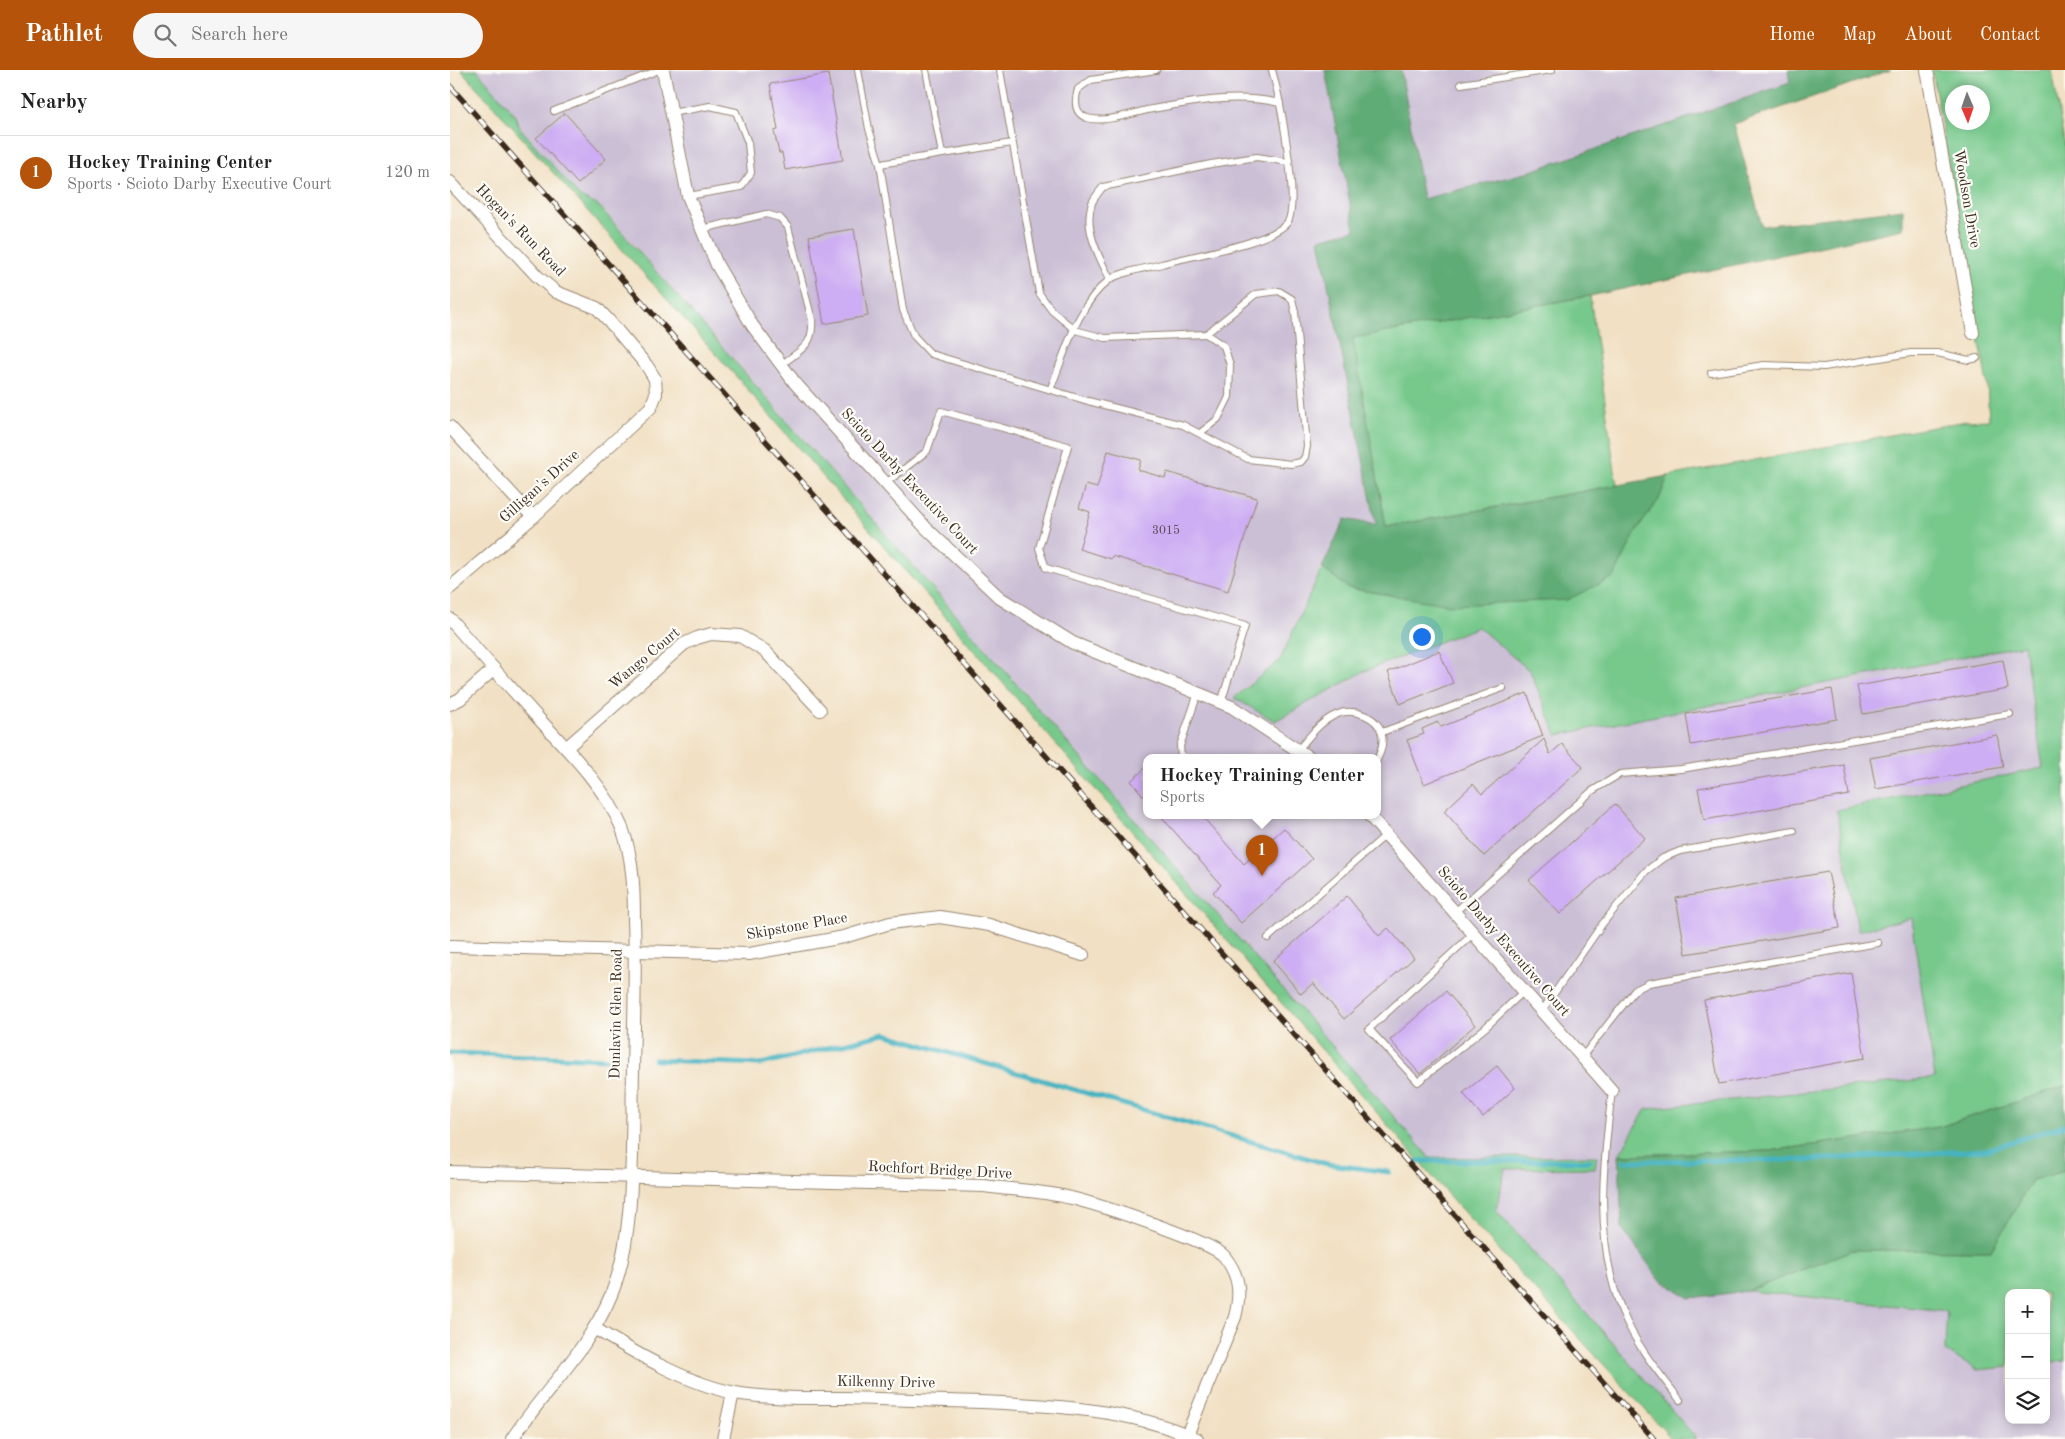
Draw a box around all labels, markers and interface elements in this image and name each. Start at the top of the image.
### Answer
search box [133,13,483,58]
icon: search [151,21,179,49]
text: Pathlet [25,23,103,47]
text: Search here [191,26,288,45]
text: Home [1769,26,1815,44]
text: Map [1843,26,1876,44]
text: About [1904,26,1952,44]
text: Contact [1980,26,2040,44]
north arrow [1945,85,1990,130]
text: Nearby [20,92,88,113]
street label: Woodson Drive [1950,149,1982,249]
text: Hockey Training Center [67,154,272,173]
text: 1 [31,165,41,181]
text: 120 m [385,165,430,181]
text: Sports · Scioto Darby Executive Court [67,177,332,193]
street label: Hogan's Run Road [472,182,568,280]
street label: Scioto Darby Executive Court [838,406,980,558]
street label: Gilligan's Drive [497,448,583,526]
house number: 3015 [1152,524,1180,537]
your location [1409,624,1435,650]
street label: Wango Court [607,625,683,693]
popup [1143,754,1381,819]
text: Hockey Training Center [1160,767,1364,786]
text: Sports [1160,790,1205,806]
pin: 1 [1246,835,1278,876]
street label: Scioto Darby Executive Court [1434,864,1572,1020]
street label: Skipstone Place [745,911,849,943]
street label: Dunlavin Glen Road [608,948,626,1079]
street label: Rochfort Bridge Drive [867,1160,1013,1182]
map controls [2005,1289,2050,1424]
button: + [2005,1289,2050,1334]
button: − [2005,1334,2050,1379]
street label: Kilkenny Drive [837,1375,935,1391]
button: layers [2005,1379,2050,1424]

